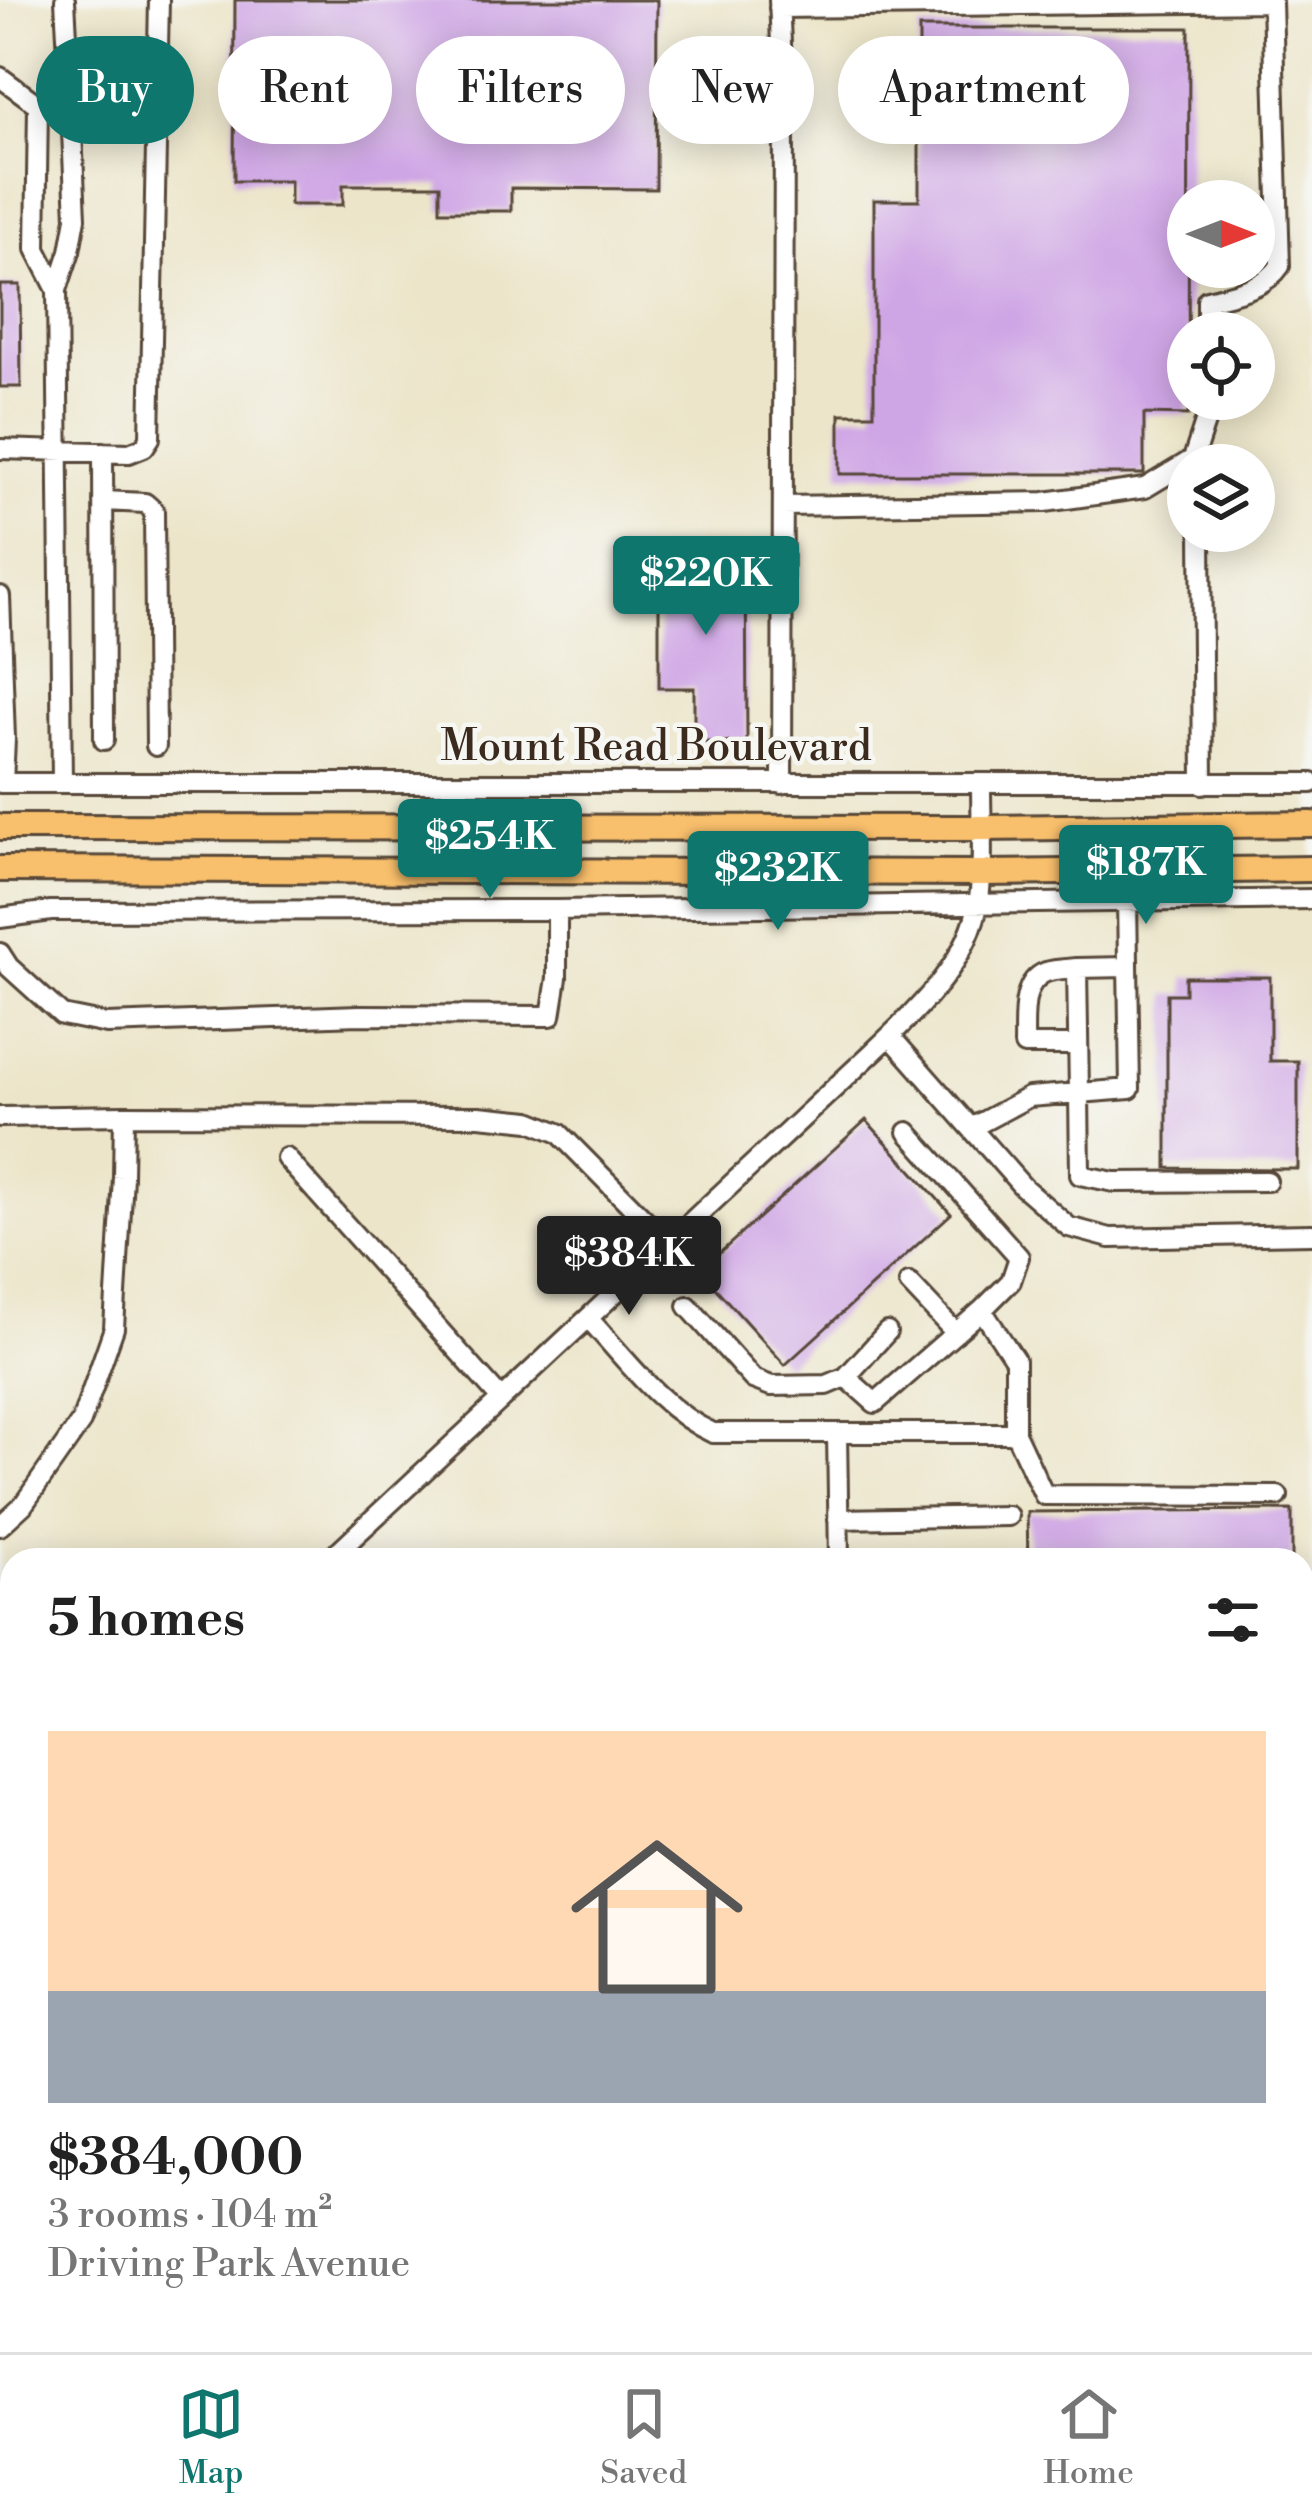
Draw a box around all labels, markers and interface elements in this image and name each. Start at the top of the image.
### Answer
chip: Buy [36,36,194,144]
chip: Rent [218,36,392,144]
chip: Filters [416,36,625,144]
chip: New [649,36,814,144]
chip: Apartment [838,36,1129,144]
north arrow [1167,180,1275,288]
map controls [1167,180,1275,552]
button: locate [1167,312,1275,420]
button: layers [1167,444,1275,552]
pin: $220K [622,536,790,638]
text: $220K [640,550,772,599]
street label: Mount Read Boulevard [440,721,872,774]
pin: $254K [406,799,574,901]
text: $254K [425,813,555,862]
pin: $187K [1062,825,1230,927]
pin: $232K [694,831,862,933]
text: $187K [1086,839,1206,888]
text: $232K [714,845,842,894]
pin: $384K [545,1216,713,1318]
text: $384K [564,1230,694,1279]
icon: filters [1200,1587,1266,1653]
text: 5 homes [48,1588,245,1652]
icon: home [549,1809,765,2025]
text: $384,000 [48,2127,303,2191]
text: 3 rooms · 104 m² [48,2191,332,2240]
text: Driving Park Avenue [48,2240,410,2289]
tab: Map [178,2381,244,2494]
tab: Saved [600,2381,687,2494]
tab: Home [1043,2381,1134,2494]

